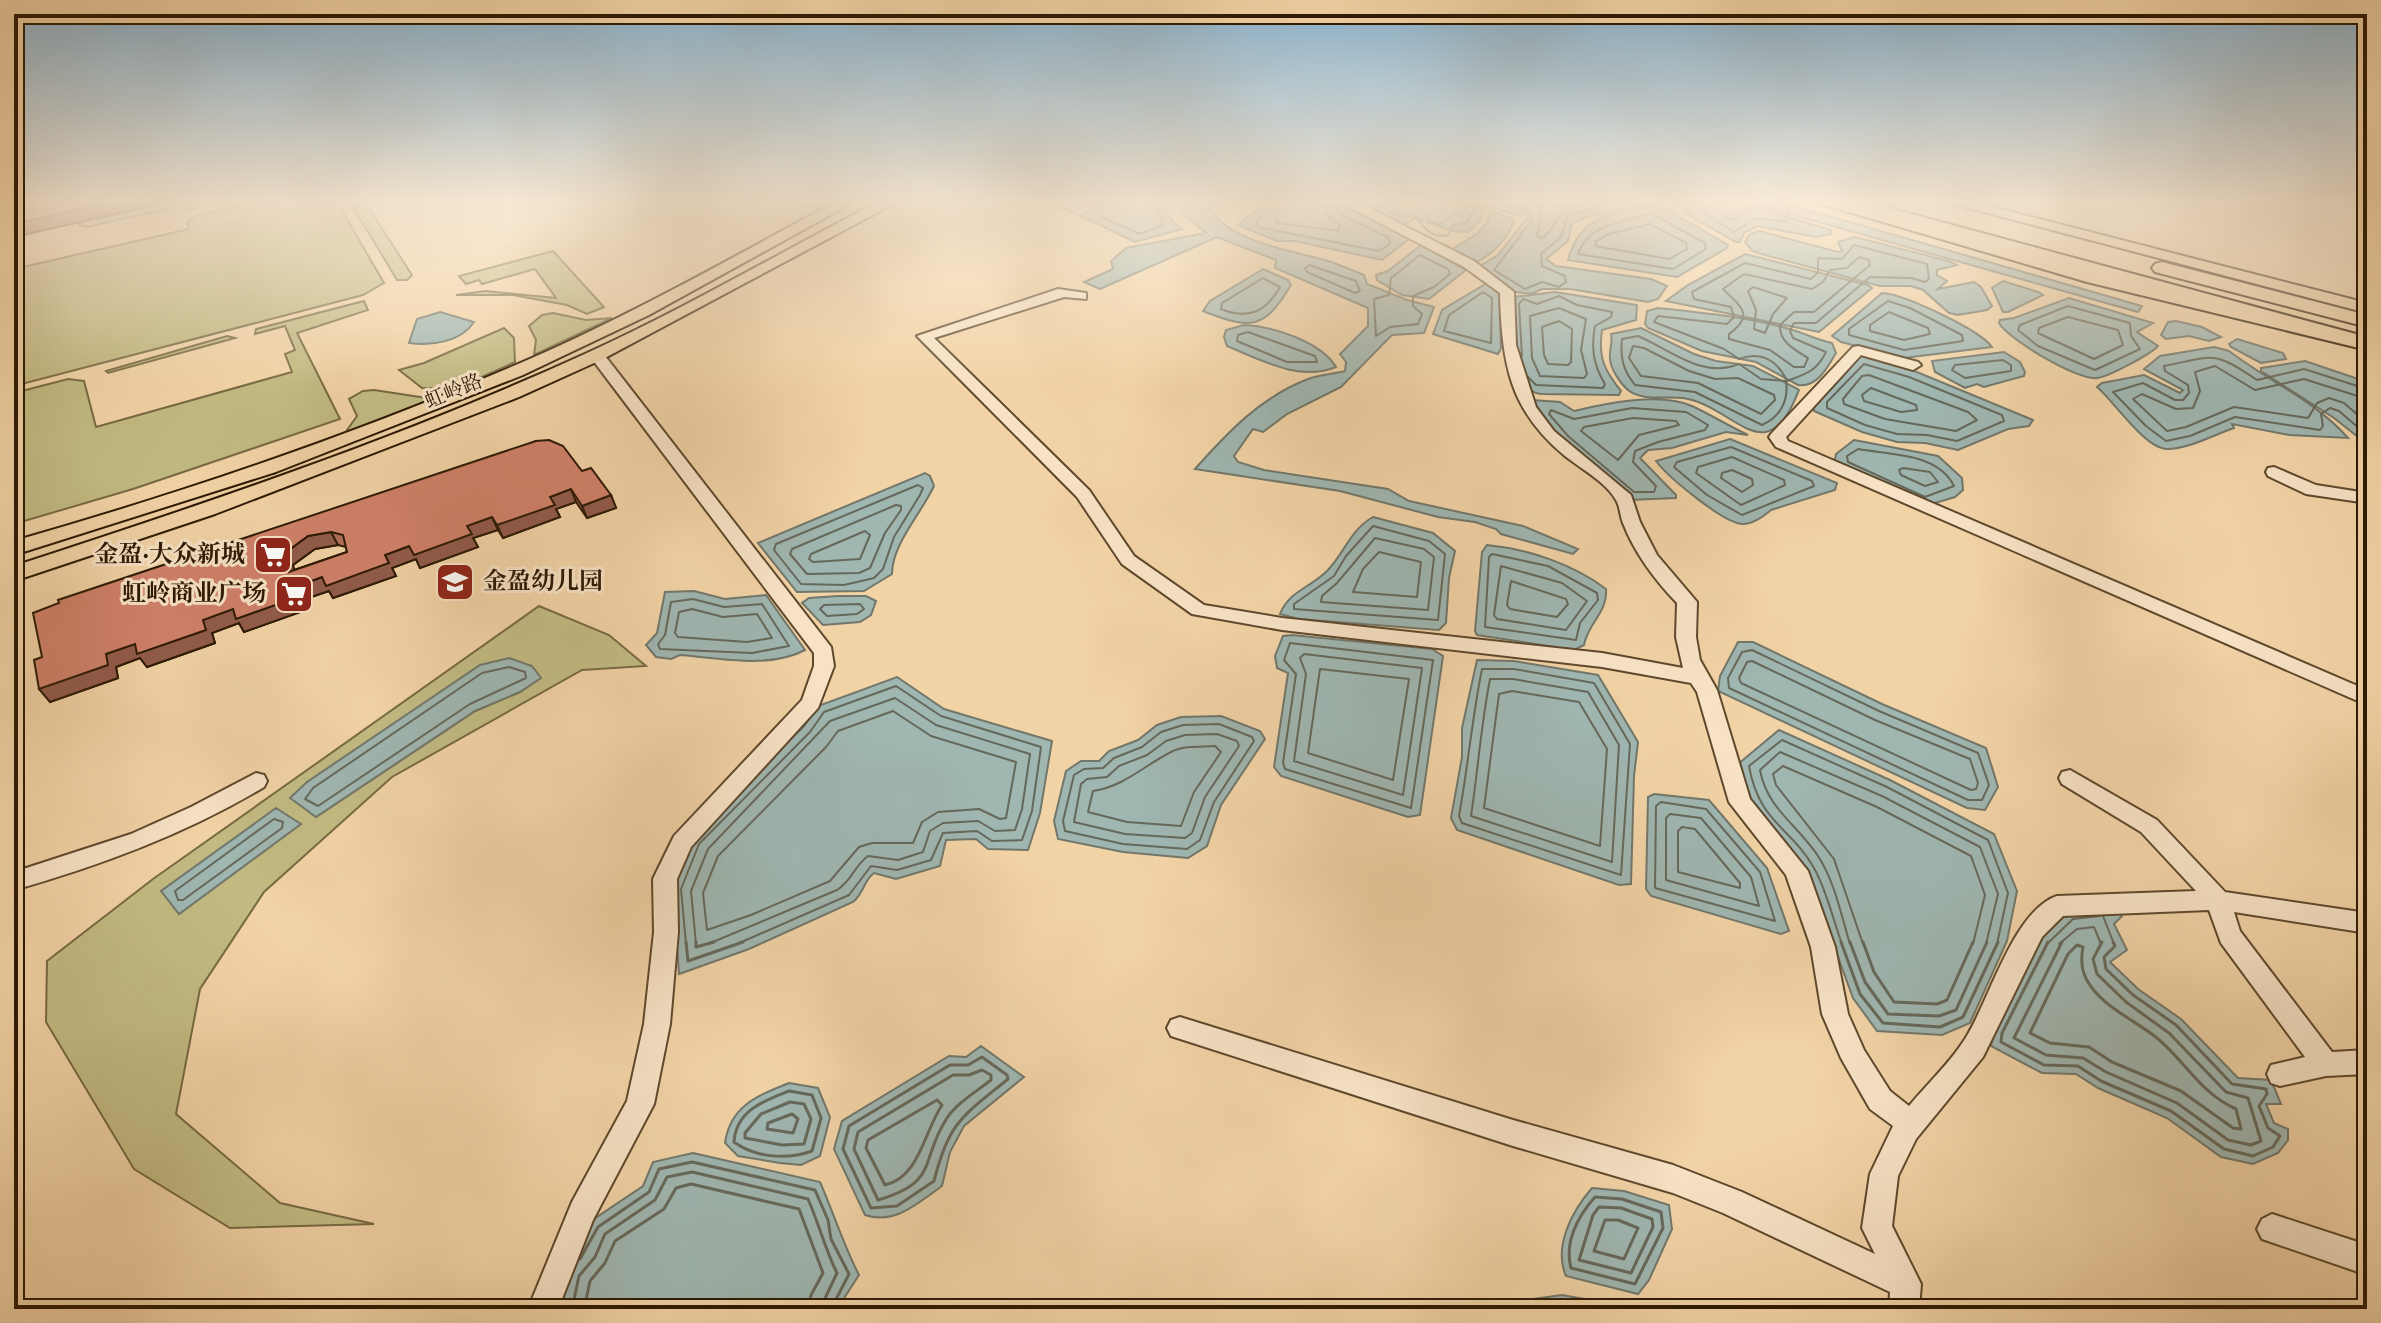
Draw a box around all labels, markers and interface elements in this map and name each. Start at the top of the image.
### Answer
street label: 虹岭路 [422,369,486,415]
supermarket icon: 金盈·大众新城 [252,534,294,576]
place label: 金盈·大众新城 [94,540,245,570]
school or university icon: 金盈幼儿园 [434,561,476,603]
place label: 金盈幼儿园 [483,567,603,597]
supermarket icon: 虹岭商业广场 [273,573,315,615]
place label: 虹岭商业广场 [122,579,266,609]

